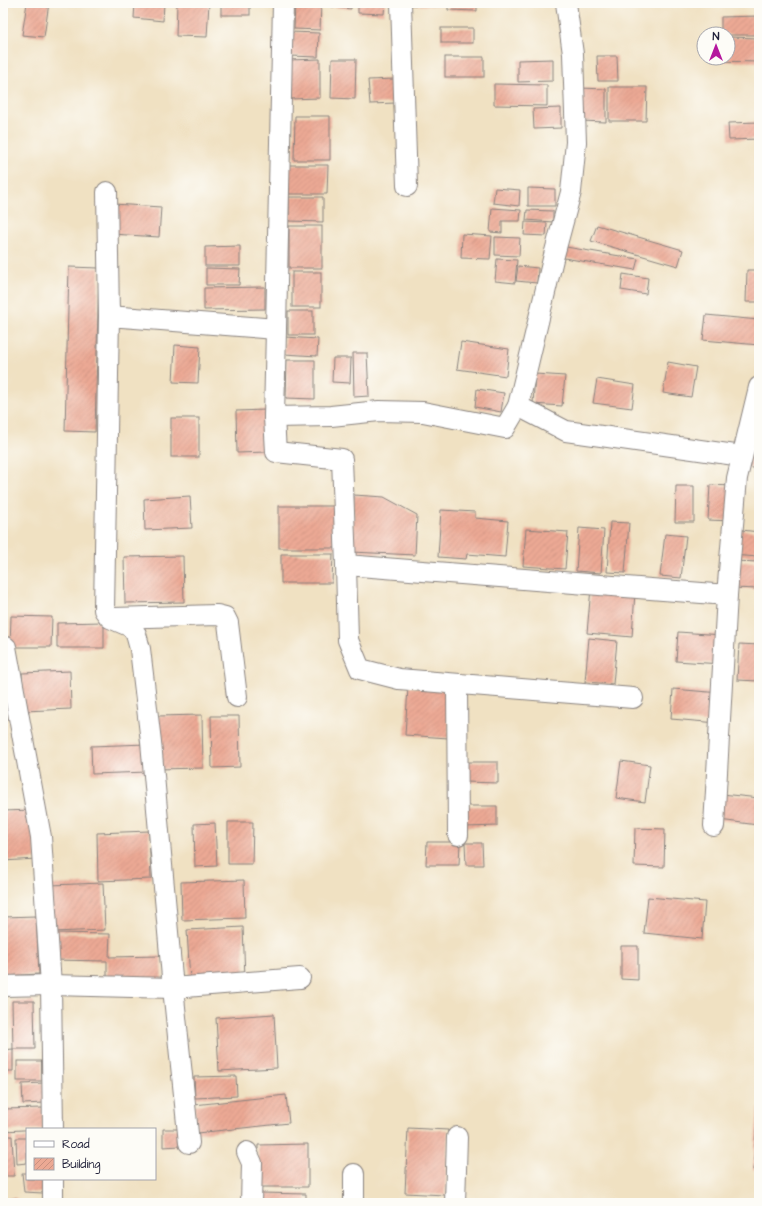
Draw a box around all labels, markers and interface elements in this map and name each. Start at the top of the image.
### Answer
north arrow [696,26,736,66]
text: N [713,29,720,44]
legend [26,1128,156,1180]
text: Road [62,1136,90,1153]
text: Building [62,1156,100,1174]

